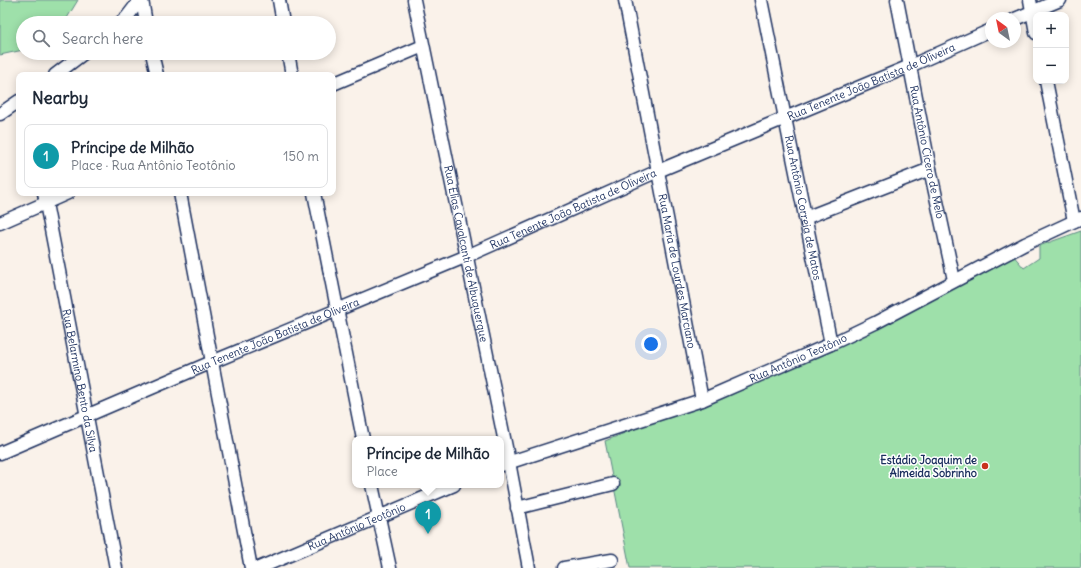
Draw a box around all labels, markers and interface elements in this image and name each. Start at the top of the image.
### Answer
north arrow [985,12,1021,48]
map controls [1033,12,1069,84]
button: + [1033,12,1069,48]
search box [16,16,336,60]
icon: search [30,27,52,49]
text: Search here [62,29,143,48]
street label: Rua Tenente João Batista de Oliveira [785,40,957,123]
button: − [1033,48,1069,84]
street label: Rua Antônio Cícero de Melo [907,84,948,220]
text: Nearby [32,87,88,109]
street label: Rua Antônio Correia de Matos [782,134,825,281]
text: Príncipe de Milhão [71,138,194,157]
text: 1 [43,148,49,165]
text: 150 m [283,148,319,165]
text: Place · Rua Antônio Teotônio [71,157,236,174]
street label: Rua Elias Cavalcanti de Albuquerque [441,164,491,343]
street label: Rua Tenente João Batista de Oliveira [488,166,659,252]
street label: Rua Maria de Lourdes Marciano [655,192,699,350]
street label: Rua Tenente João Batista de Oliveira [189,295,361,377]
street label: Rua Belarmino Bento da Silva [59,308,101,454]
street label: Rua Antônio Teotônio [747,331,849,386]
your location [641,334,661,354]
popup [352,436,504,488]
text: Príncipe de Milhão [366,444,490,463]
place label: Estádio Joaquim de Almeida Sobrinho [880,453,977,480]
marker: Estádio Joaquim de Almeida Sobrinho [980,461,990,471]
text: Place [366,463,398,480]
street label: Rua Antônio Teotônio [305,499,408,554]
pin: 1 [415,501,441,534]

